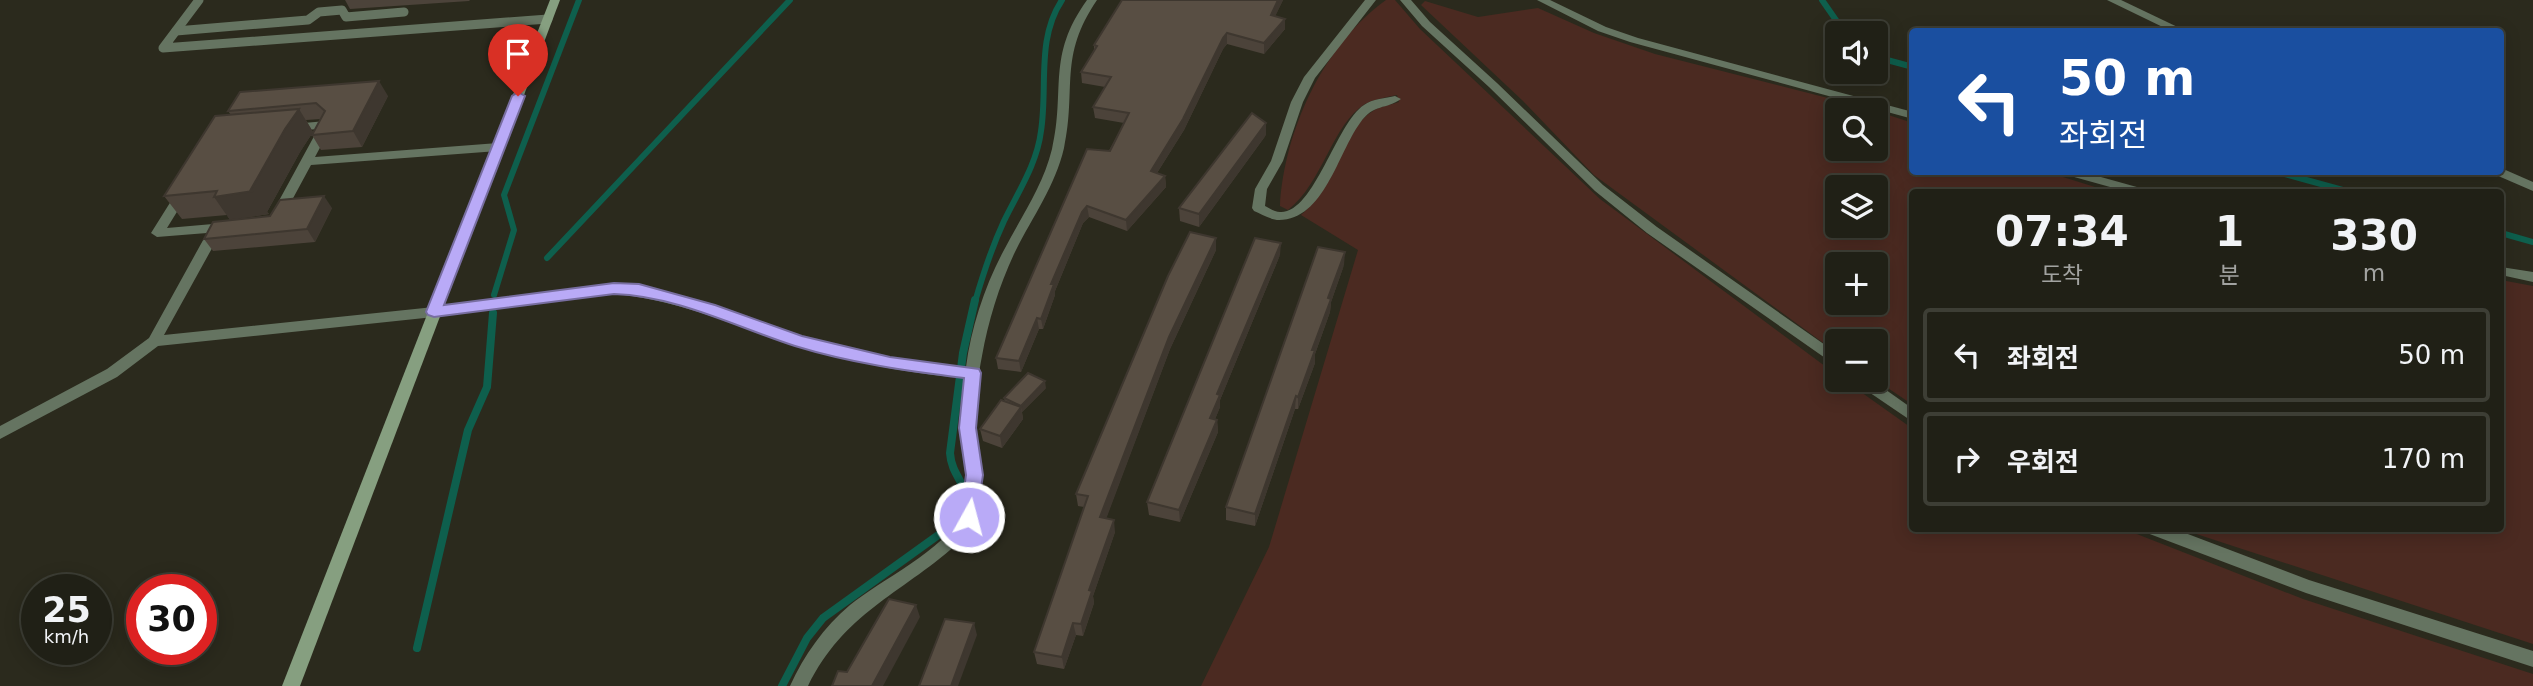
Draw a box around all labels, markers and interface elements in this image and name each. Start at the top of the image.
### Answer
map controls [1825,21,1888,392]
button: sound [1825,21,1888,84]
pin [488,24,548,96]
icon: arrive [499,35,537,73]
text: 50 m [2059,50,2195,107]
icon: left [1944,56,2035,147]
button: search [1825,98,1888,161]
text: 좌회전 [2059,116,2147,154]
button: layers [1825,175,1888,238]
text: 07:34 [1995,207,2129,256]
text: 1 [2215,207,2244,256]
text: 330 [2330,211,2418,260]
button: + [1825,252,1888,315]
text: m [2363,260,2385,286]
text: 도착 [2041,262,2083,288]
text: 분 [2219,262,2240,288]
button: − [1825,329,1888,392]
icon: left [1948,336,1986,374]
text: 50 m [2398,340,2465,370]
text: 좌회전 [2007,343,2079,373]
icon: right [1948,440,1986,478]
text: 170 m [2382,444,2465,474]
text: 우회전 [2007,447,2079,477]
position arrow [932,480,1006,554]
speed limit sign: 30 [126,574,217,665]
text: 25 [42,590,91,630]
text: km/h [44,626,89,647]

